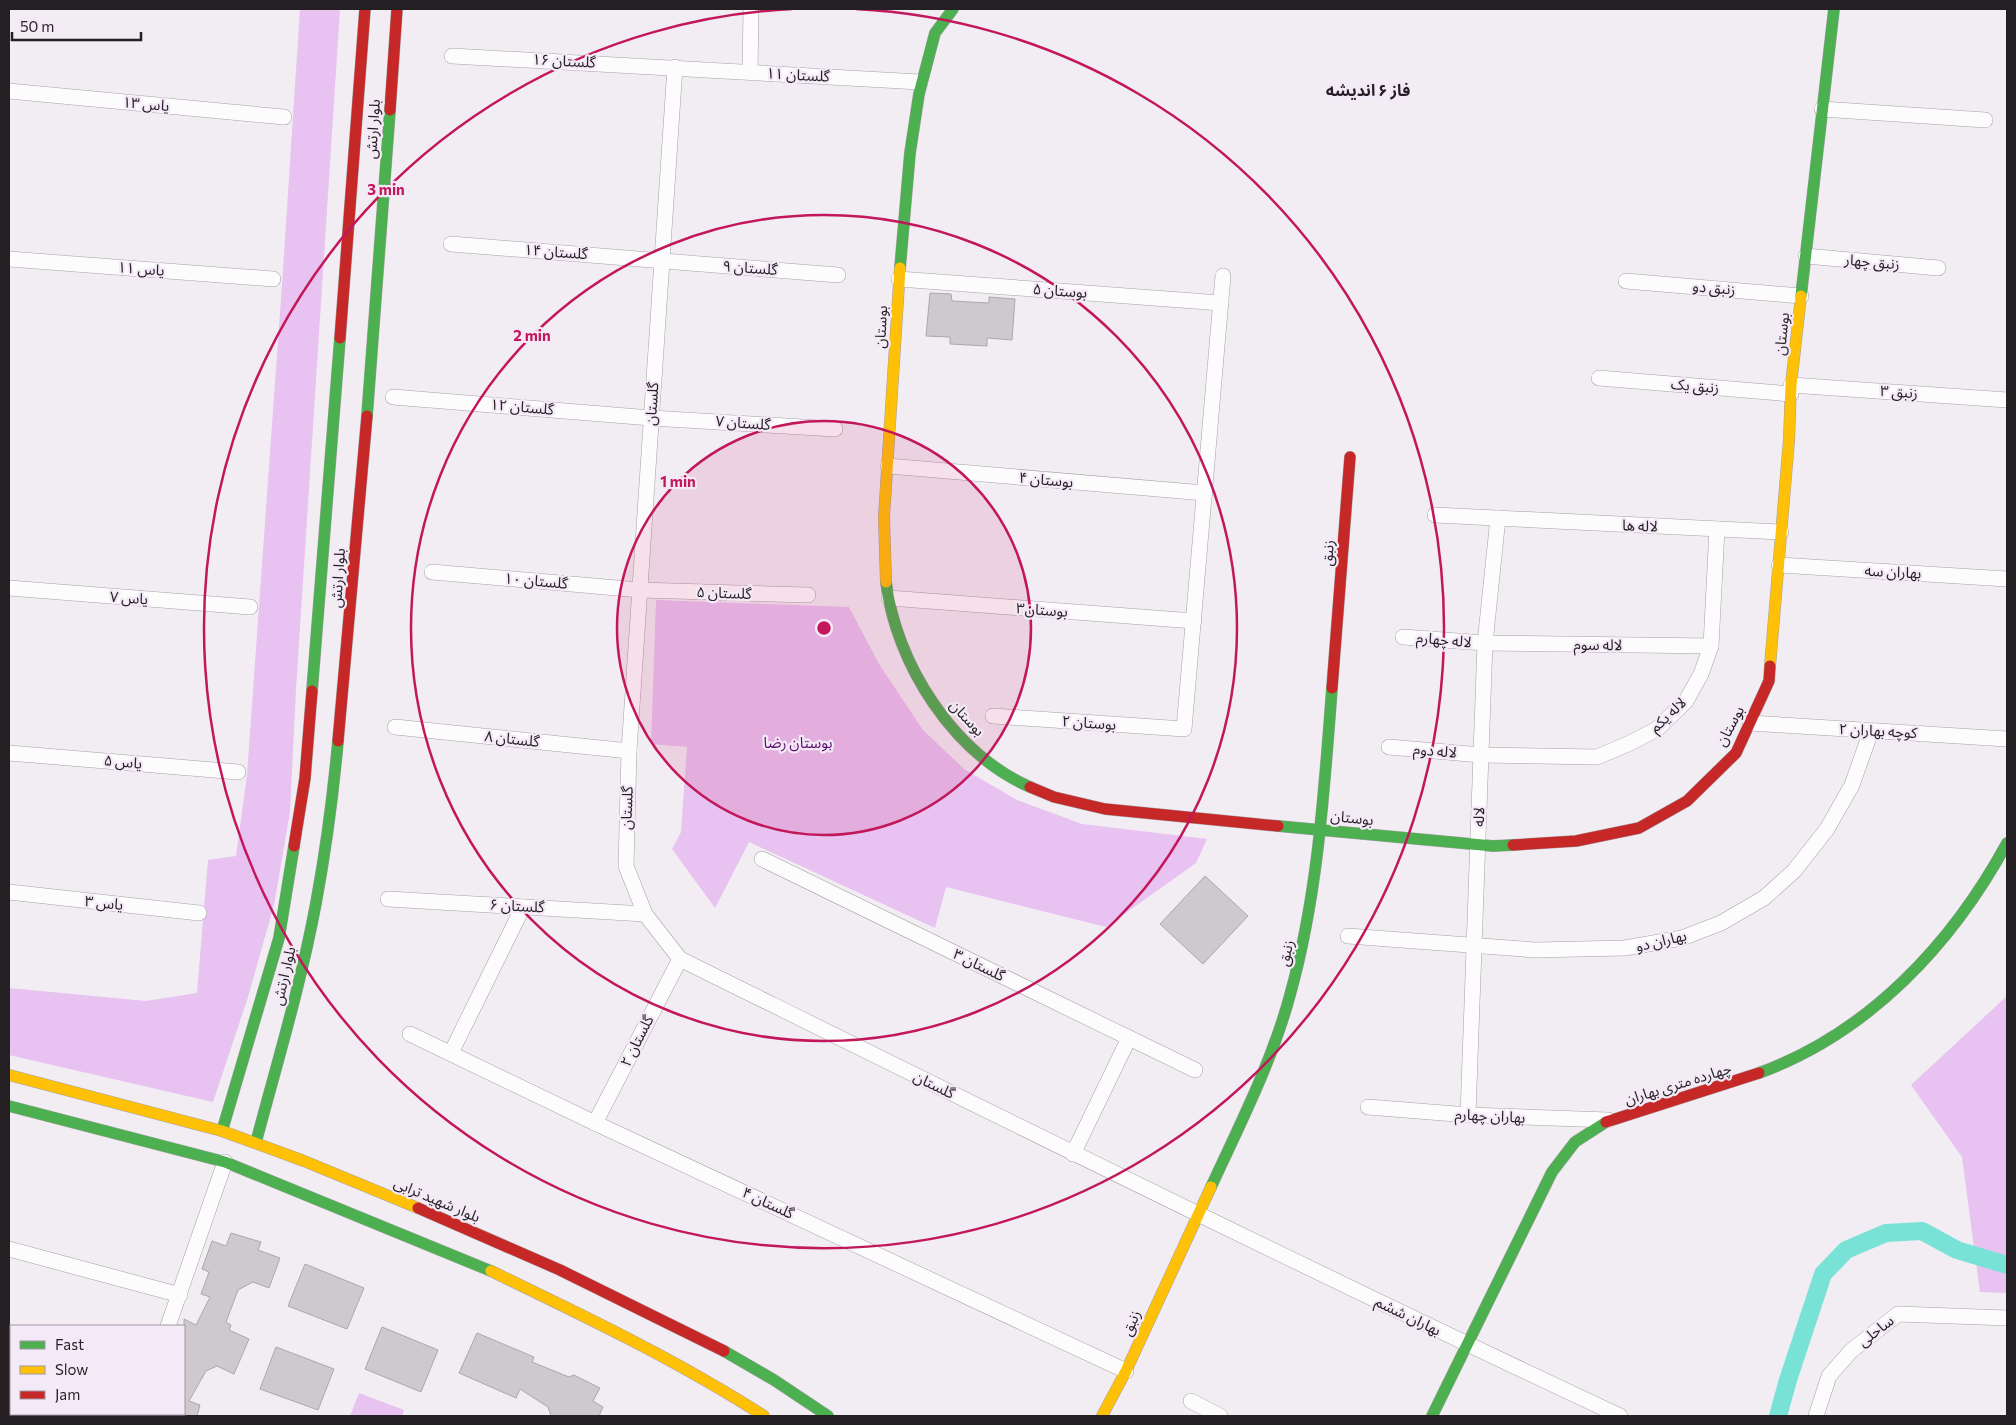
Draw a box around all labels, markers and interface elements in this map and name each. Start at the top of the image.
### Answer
scale bar [12,10,141,42]
text: 50 m [20,17,54,35]
street label: گلستان ۱۶ [532,49,597,72]
street label: گلستان ۱۱ [766,63,831,86]
district label: فاز ۶ اندیشه [1326,80,1410,100]
street label: یاس ۱۳ [122,92,170,115]
street label: بلوار ارتش [361,99,384,159]
text: 3 min [367,180,405,198]
street label: گلستان ۱۴ [524,240,589,263]
street label: زنبق چهار [1842,250,1901,274]
street label: گلستان ۹ [722,256,779,279]
street label: یاس ۱۱ [117,257,165,280]
street label: زنبق دو [1692,276,1736,300]
street label: بوستان ۵ [1032,279,1088,302]
street label: بوستان [870,305,891,349]
street label: بوستان [1770,312,1793,356]
text: 2 min [513,326,551,344]
street label: زنبق یک [1670,374,1720,398]
street label: گلستان [641,381,663,426]
street label: زنبق ۳ [1879,381,1919,403]
street label: گلستان ۱۲ [489,394,555,419]
street label: گلستان ۷ [715,411,772,434]
street label: بوستان ۴ [1018,468,1074,491]
text: 1 min [660,472,696,490]
street label: لاله ها [1622,515,1658,535]
street label: زنبق [1317,539,1339,567]
street label: بلوار ارتش [326,548,349,608]
street label: بهاران سه [1864,561,1922,582]
street label: گلستان ۱۰ [503,568,569,593]
street label: گلستان ۵ [696,582,753,603]
street label: یاس ۷ [109,587,149,608]
street label: بوستان۳ [1016,598,1068,621]
centre of rings [815,619,833,637]
street label: لاله چهارم [1415,628,1473,653]
street label: لاله سوم [1573,635,1623,656]
street label: لاله یکم [1645,693,1691,738]
street label: بوستان [946,695,989,740]
street label: بوستان [1711,702,1748,749]
street label: بوستان ۲ [1061,711,1117,734]
street label: کوچه بهاران ۲ [1838,719,1919,743]
street label: گلستان ۸ [484,726,541,751]
park label: بوستان رضا [764,733,832,752]
street label: لاله دوم [1412,739,1458,764]
street label: یاس ۵ [103,750,143,773]
street label: گلستان [616,785,637,830]
street label: بوستان [1330,806,1374,829]
street label: لاله [1469,807,1487,827]
street label: یاس ۳ [84,891,124,914]
street label: گلستان ۶ [489,895,546,916]
street label: بهاران دو [1634,925,1688,956]
street label: زنبق [1273,938,1299,968]
street label: گلستان ۳ [950,944,1009,986]
street label: بلوار ارتش [268,945,299,1007]
street label: گلستان ۲ [616,1011,658,1070]
street label: چهارده متری بهاران [1622,1058,1734,1110]
street label: گلستان [910,1066,959,1103]
street label: بهاران چهارم [1454,1104,1526,1129]
street label: بلوار شهید ترابی [391,1173,483,1226]
street label: گلستان ۴ [739,1182,798,1223]
street label: بهاران ششم [1371,1291,1444,1341]
street label: زنبق [1117,1307,1145,1339]
street label: ساحلی [1854,1311,1898,1351]
legend [10,1325,185,1415]
text: Fast [55,1335,84,1353]
text: Slow [55,1360,88,1378]
text: Jam [55,1385,80,1403]

